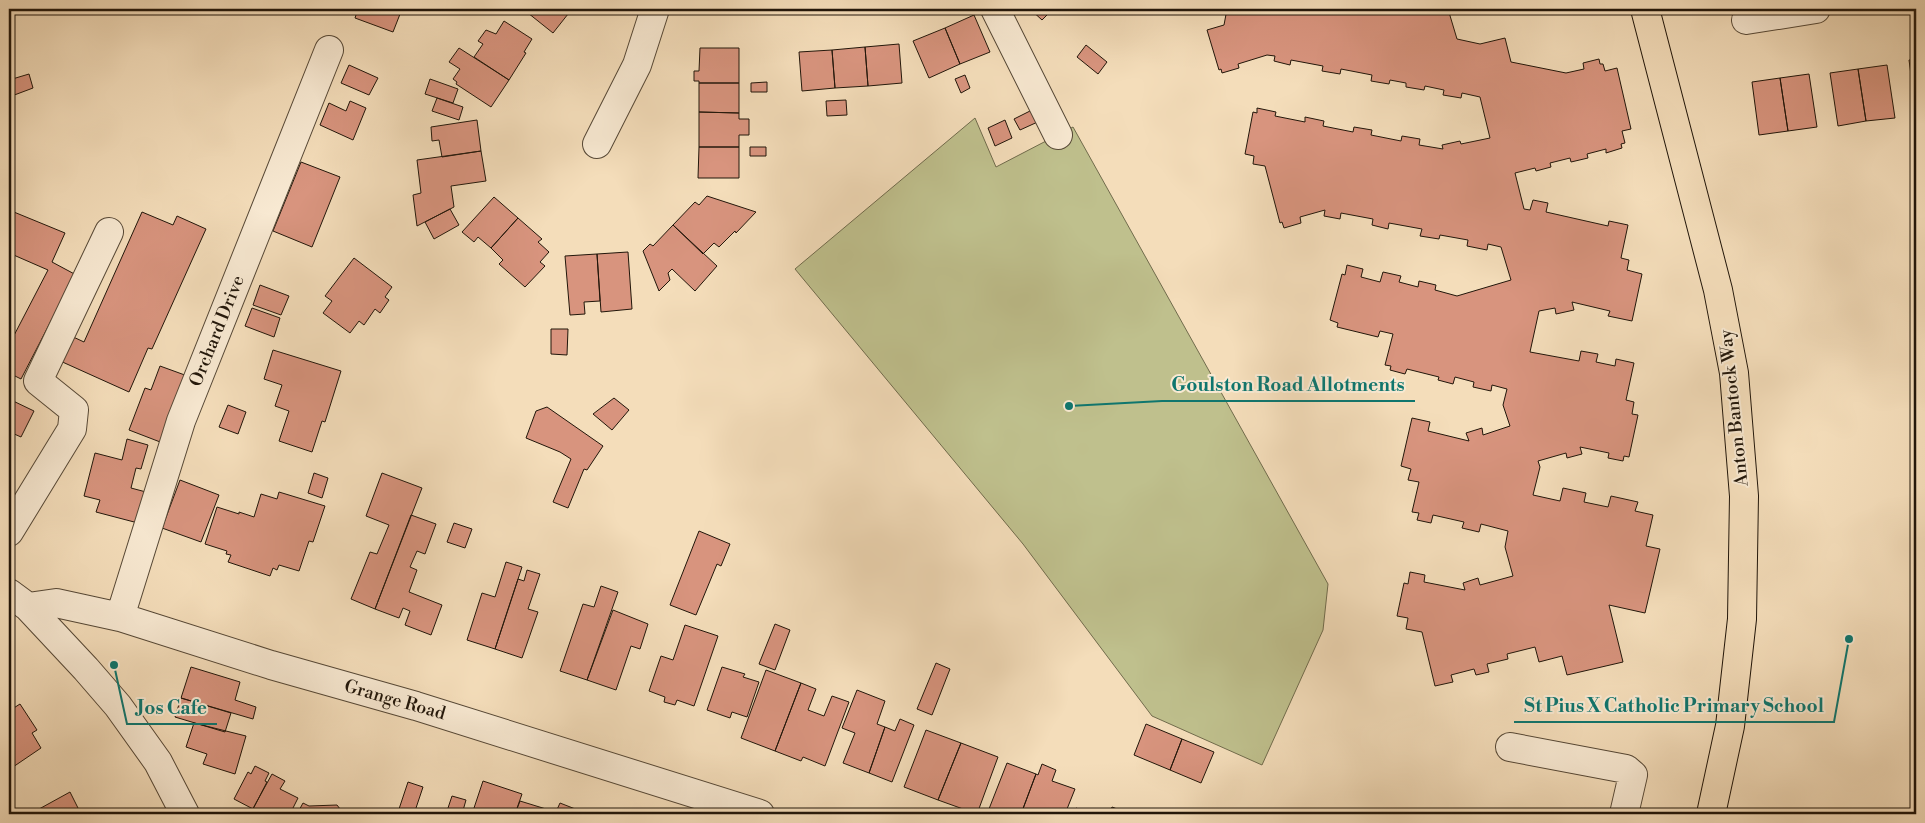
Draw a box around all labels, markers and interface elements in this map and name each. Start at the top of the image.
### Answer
street label: Orchard Drive [184,272,250,390]
street label: Anton Bantock Way [1714,328,1754,489]
callout: Goulston Road Allotments [1162,367,1415,401]
text: Goulston Road Allotments [1171,373,1405,397]
street label: Grange Road [342,675,449,726]
callout: St Pius X Catholic Primary School [1514,688,1834,722]
callout: Jos Cafe [127,690,217,724]
text: St Pius X Catholic Primary School [1524,694,1824,718]
text: Jos Cafe [134,696,207,720]

